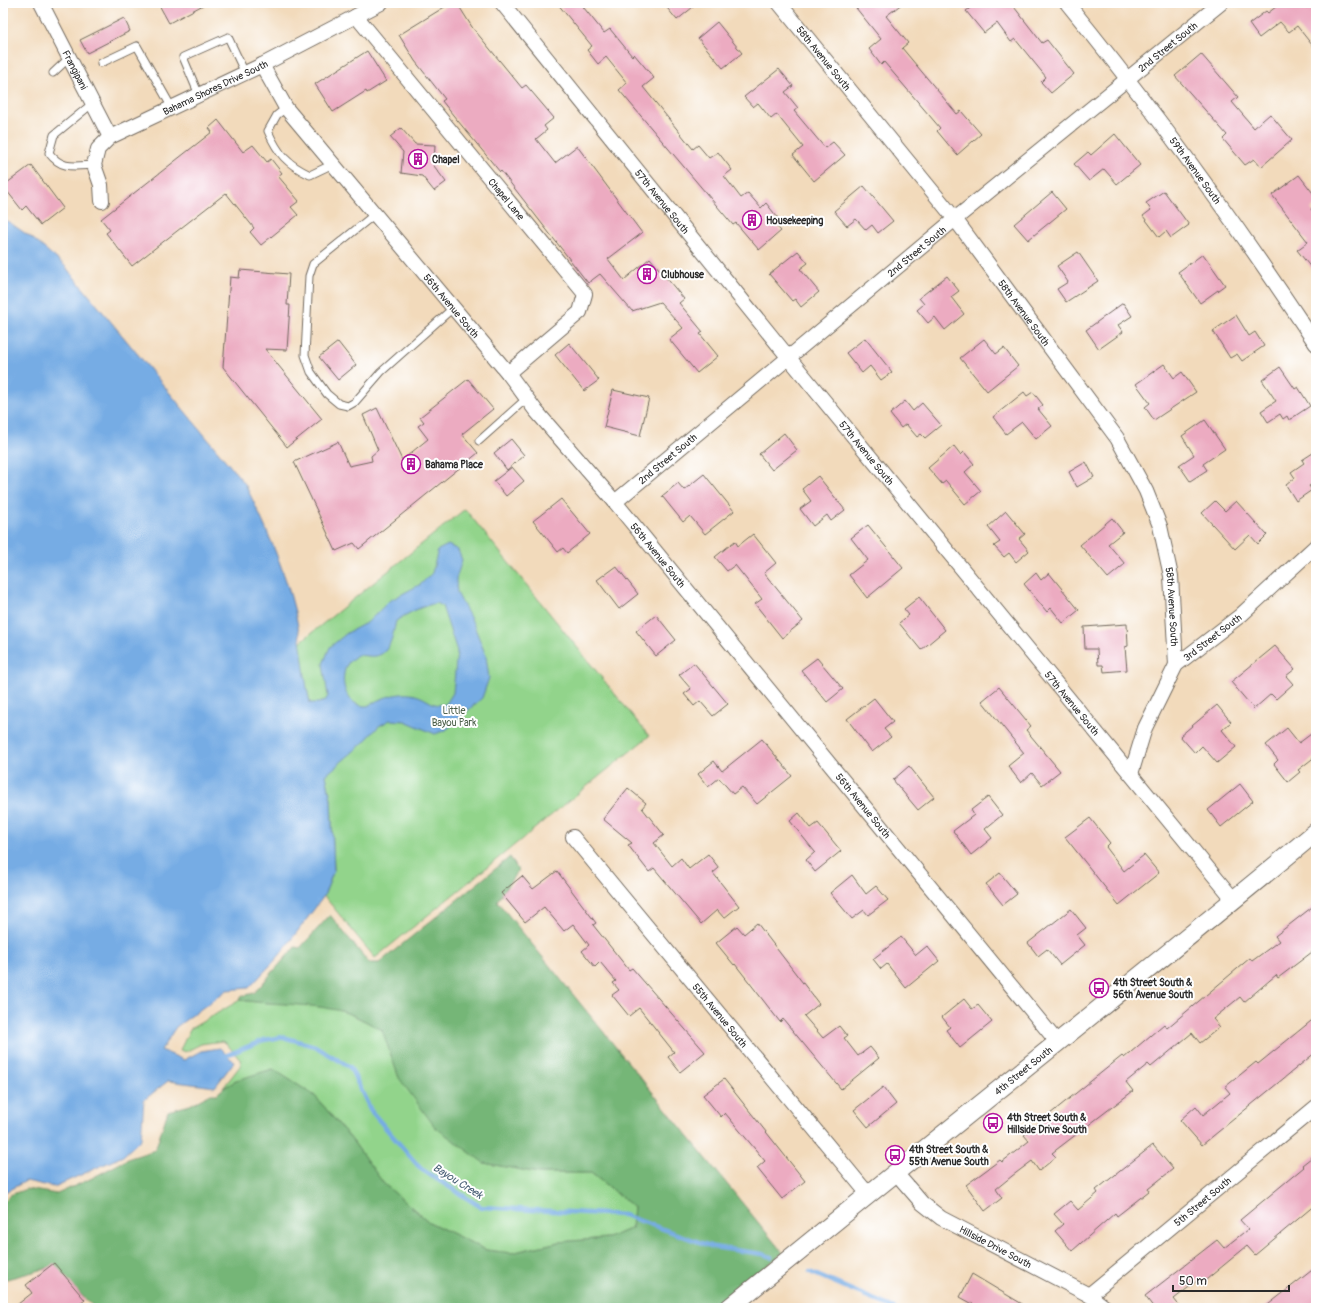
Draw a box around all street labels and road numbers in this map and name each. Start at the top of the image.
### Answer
street label: 2nd Street South [1136,20,1200,75]
street label: 58th Avenue South [793,24,853,93]
street label: Frangipani [59,48,90,92]
street label: Bahama Shores Drive South [161,58,270,118]
street label: 59th Avenue South [1167,135,1223,207]
street label: 57th Avenue South [632,167,691,237]
street label: Chapel Lane [485,176,527,223]
street label: 2nd Street South [885,224,949,280]
street label: 56th Avenue South [420,272,481,341]
street label: 58th Avenue South [995,278,1052,349]
street label: 57th Avenue South [836,419,896,488]
street label: 2nd Street South [636,431,700,487]
street label: 56th Avenue South [628,521,688,591]
street label: 58th Avenue South [1162,566,1180,647]
street label: 3rd Street South [1181,612,1245,664]
street label: 57th Avenue South [1042,669,1102,738]
street label: 56th Avenue South [833,771,893,841]
street label: 55th Avenue South [689,981,750,1050]
street label: 4th Street South [992,1044,1055,1098]
street label: 5th Street South [1172,1175,1234,1229]
street label: Hillside Drive South [957,1224,1034,1271]

